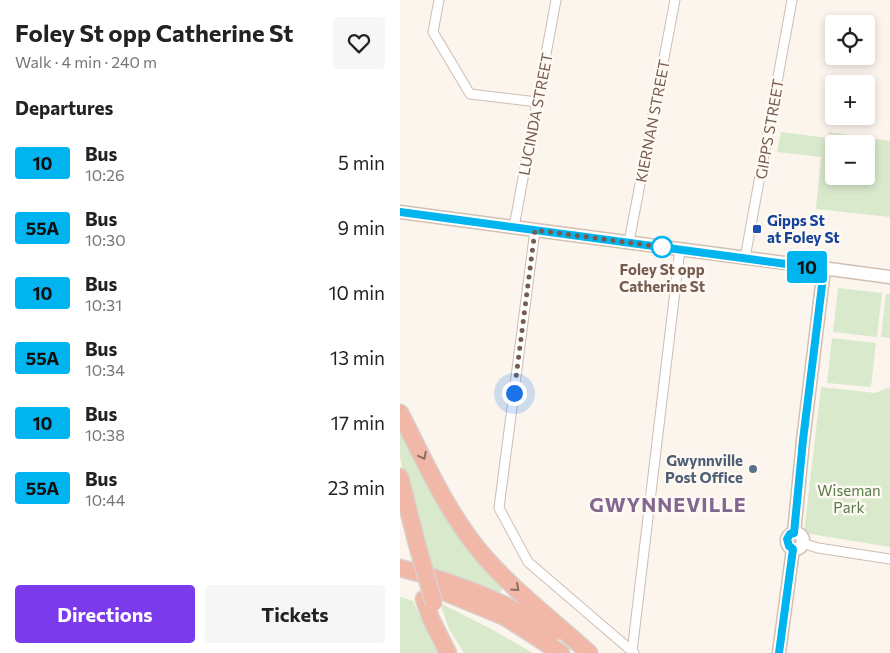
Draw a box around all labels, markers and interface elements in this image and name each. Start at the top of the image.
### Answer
map controls [825,15,875,185]
button: locate [825,15,875,65]
button: heart [333,17,385,69]
text: Foley St opp Catherine St [15,18,293,47]
street label: LUCINDA STREET [514,51,556,177]
text: Walk · 4 min · 240 m [15,52,157,71]
street label: KIERNAN STREET [631,58,673,184]
button: + [825,75,875,125]
street label: GIPPS STREET [751,77,787,180]
text: Departures [15,96,113,119]
button: − [825,135,875,185]
text: Bus [85,142,117,165]
text: 5 min [338,151,385,174]
text: 10 [32,152,53,174]
text: 10:26 [85,165,125,184]
text: Bus [85,207,117,230]
place label: Gipps St at Foley St [767,211,840,246]
text: 9 min [337,216,385,239]
text: 55A [26,217,59,239]
marker: Gipps St at Foley St [751,223,763,235]
text: 10:30 [85,230,126,249]
marker: Foley St opp Catherine St [651,236,673,258]
line badge: 10 [784,251,830,283]
text: 10 [797,256,817,278]
place label: Foley St opp Catherine St [619,260,705,295]
text: Bus [85,272,117,295]
text: 10 min [328,281,385,304]
text: 10 [32,282,53,304]
text: 10:31 [85,295,122,314]
text: Bus [85,337,117,360]
text: 13 min [330,346,385,369]
text: 55A [26,347,59,369]
text: 10:34 [85,360,125,379]
your location [502,381,527,406]
text: Bus [85,402,117,425]
text: 17 min [331,411,385,434]
text: 10 [32,412,53,434]
text: 10:38 [85,425,125,444]
one-way arrow [417,451,427,460]
place label: Gwynnville Post Office [665,451,743,486]
marker: Gwynnville Post Office [747,463,759,475]
text: Bus [85,467,117,490]
text: 23 min [328,476,385,499]
text: 55A [26,477,59,499]
park label: Wiseman Park [817,481,881,516]
text: 10:44 [85,490,125,509]
district label: GWYNNEVILLE [589,492,747,516]
one-way arrow [510,582,519,591]
button: Directions [15,585,195,643]
button: Tickets [205,585,385,643]

